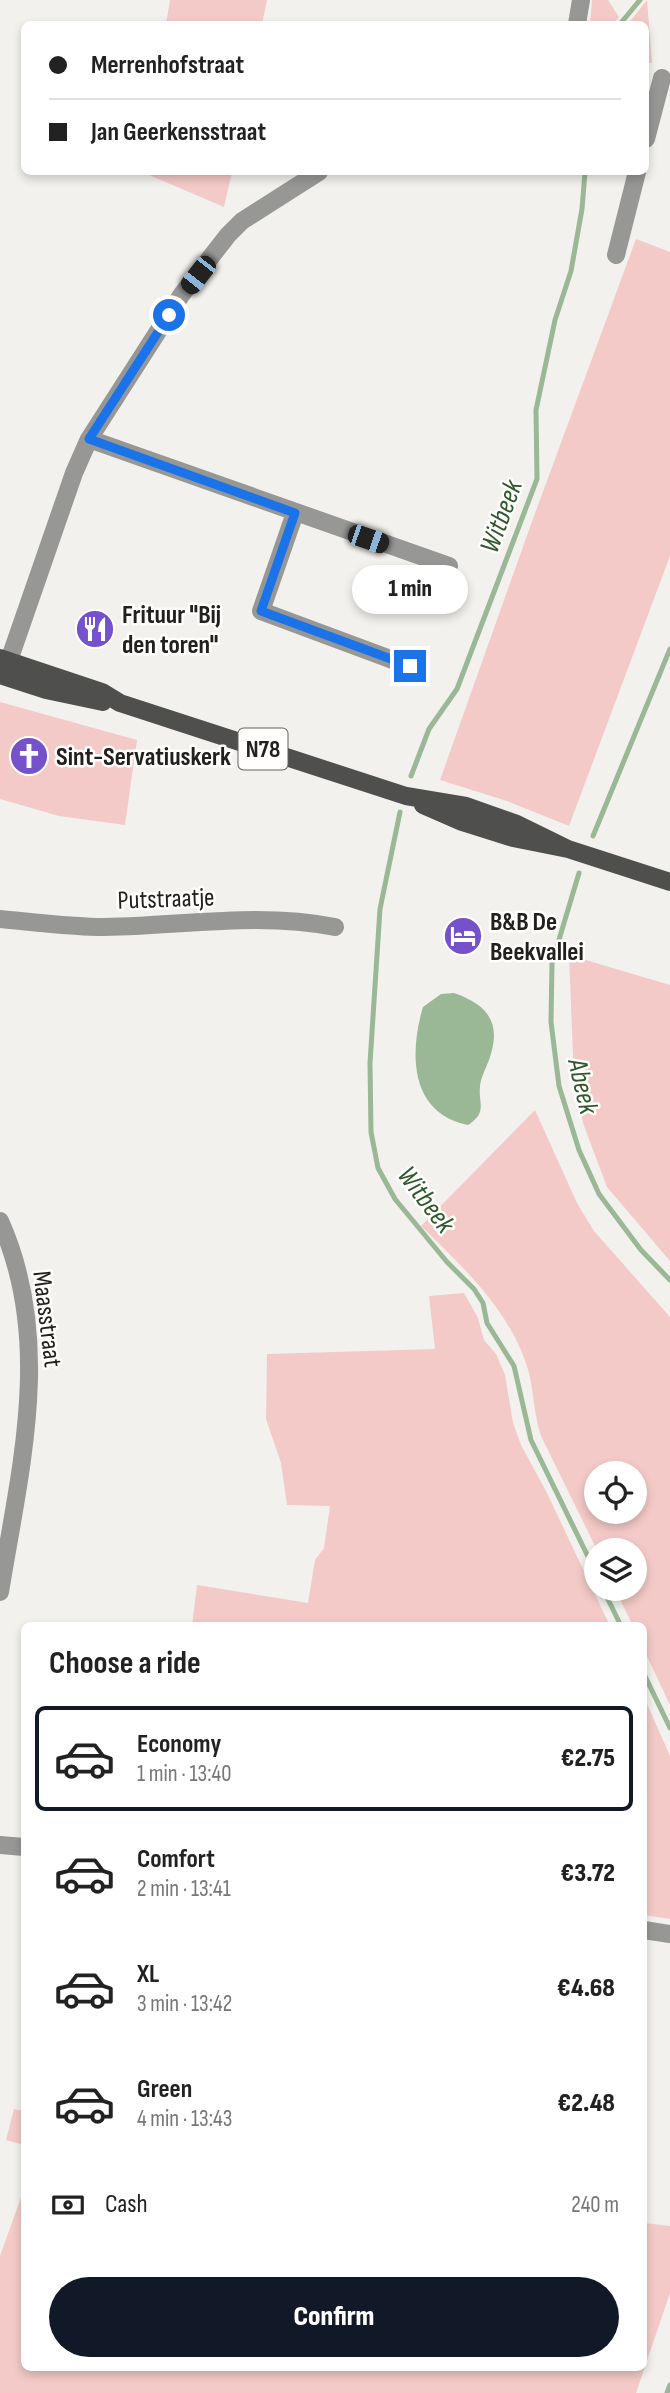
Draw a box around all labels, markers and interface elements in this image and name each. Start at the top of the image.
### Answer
text: Merrenhofstraat [91,50,244,81]
text: Jan Geerkensstraat [91,117,266,148]
car [177,252,220,298]
route start [153,299,185,331]
water label: Witbeek [473,474,530,557]
car [345,522,392,556]
callout: 1 min [352,564,468,614]
text: 1 min [388,575,432,603]
place label: Frituur "Bij den toren" [122,600,221,661]
restaurant icon: Frituur "Bij den toren" [74,608,116,650]
route end [394,650,426,682]
road number: N78 [238,728,288,770]
church icon: Sint-Servatiuskerk [8,735,50,777]
place label: Sint-Servatiuskerk [56,742,231,773]
street label: Putstraatje [117,882,215,917]
place label: B&B De Beekvallei [490,907,584,968]
hotel icon: B&B De Beekvallei [442,915,484,957]
water label: Abeek [560,1054,605,1119]
water label: Witbeek [390,1160,462,1241]
street label: Maasstraat [25,1269,68,1369]
map controls [584,1461,647,1601]
button: locate [584,1461,647,1524]
button: layers [584,1538,647,1601]
text: Choose a ride [49,1644,201,1683]
icon: car [53,1727,116,1790]
text: Economy [137,1729,221,1760]
text: €2.75 [561,1743,615,1774]
text: 1 min · 13:40 [137,1760,231,1788]
icon: car [53,1842,116,1905]
text: Comfort [137,1844,215,1875]
text: €3.72 [561,1858,615,1889]
text: 2 min · 13:41 [137,1875,231,1903]
icon: car [53,1957,116,2020]
text: XL [137,1959,159,1990]
text: €4.68 [557,1973,615,2004]
text: 3 min · 13:42 [137,1990,232,2018]
icon: car [53,2072,116,2135]
text: Green [137,2074,192,2105]
text: €2.48 [558,2088,615,2119]
text: 4 min · 13:43 [137,2105,232,2133]
icon: cash [49,2186,87,2224]
text: Cash [105,2189,148,2220]
text: 240 m [571,2191,619,2219]
button: Confirm [49,2277,619,2357]

